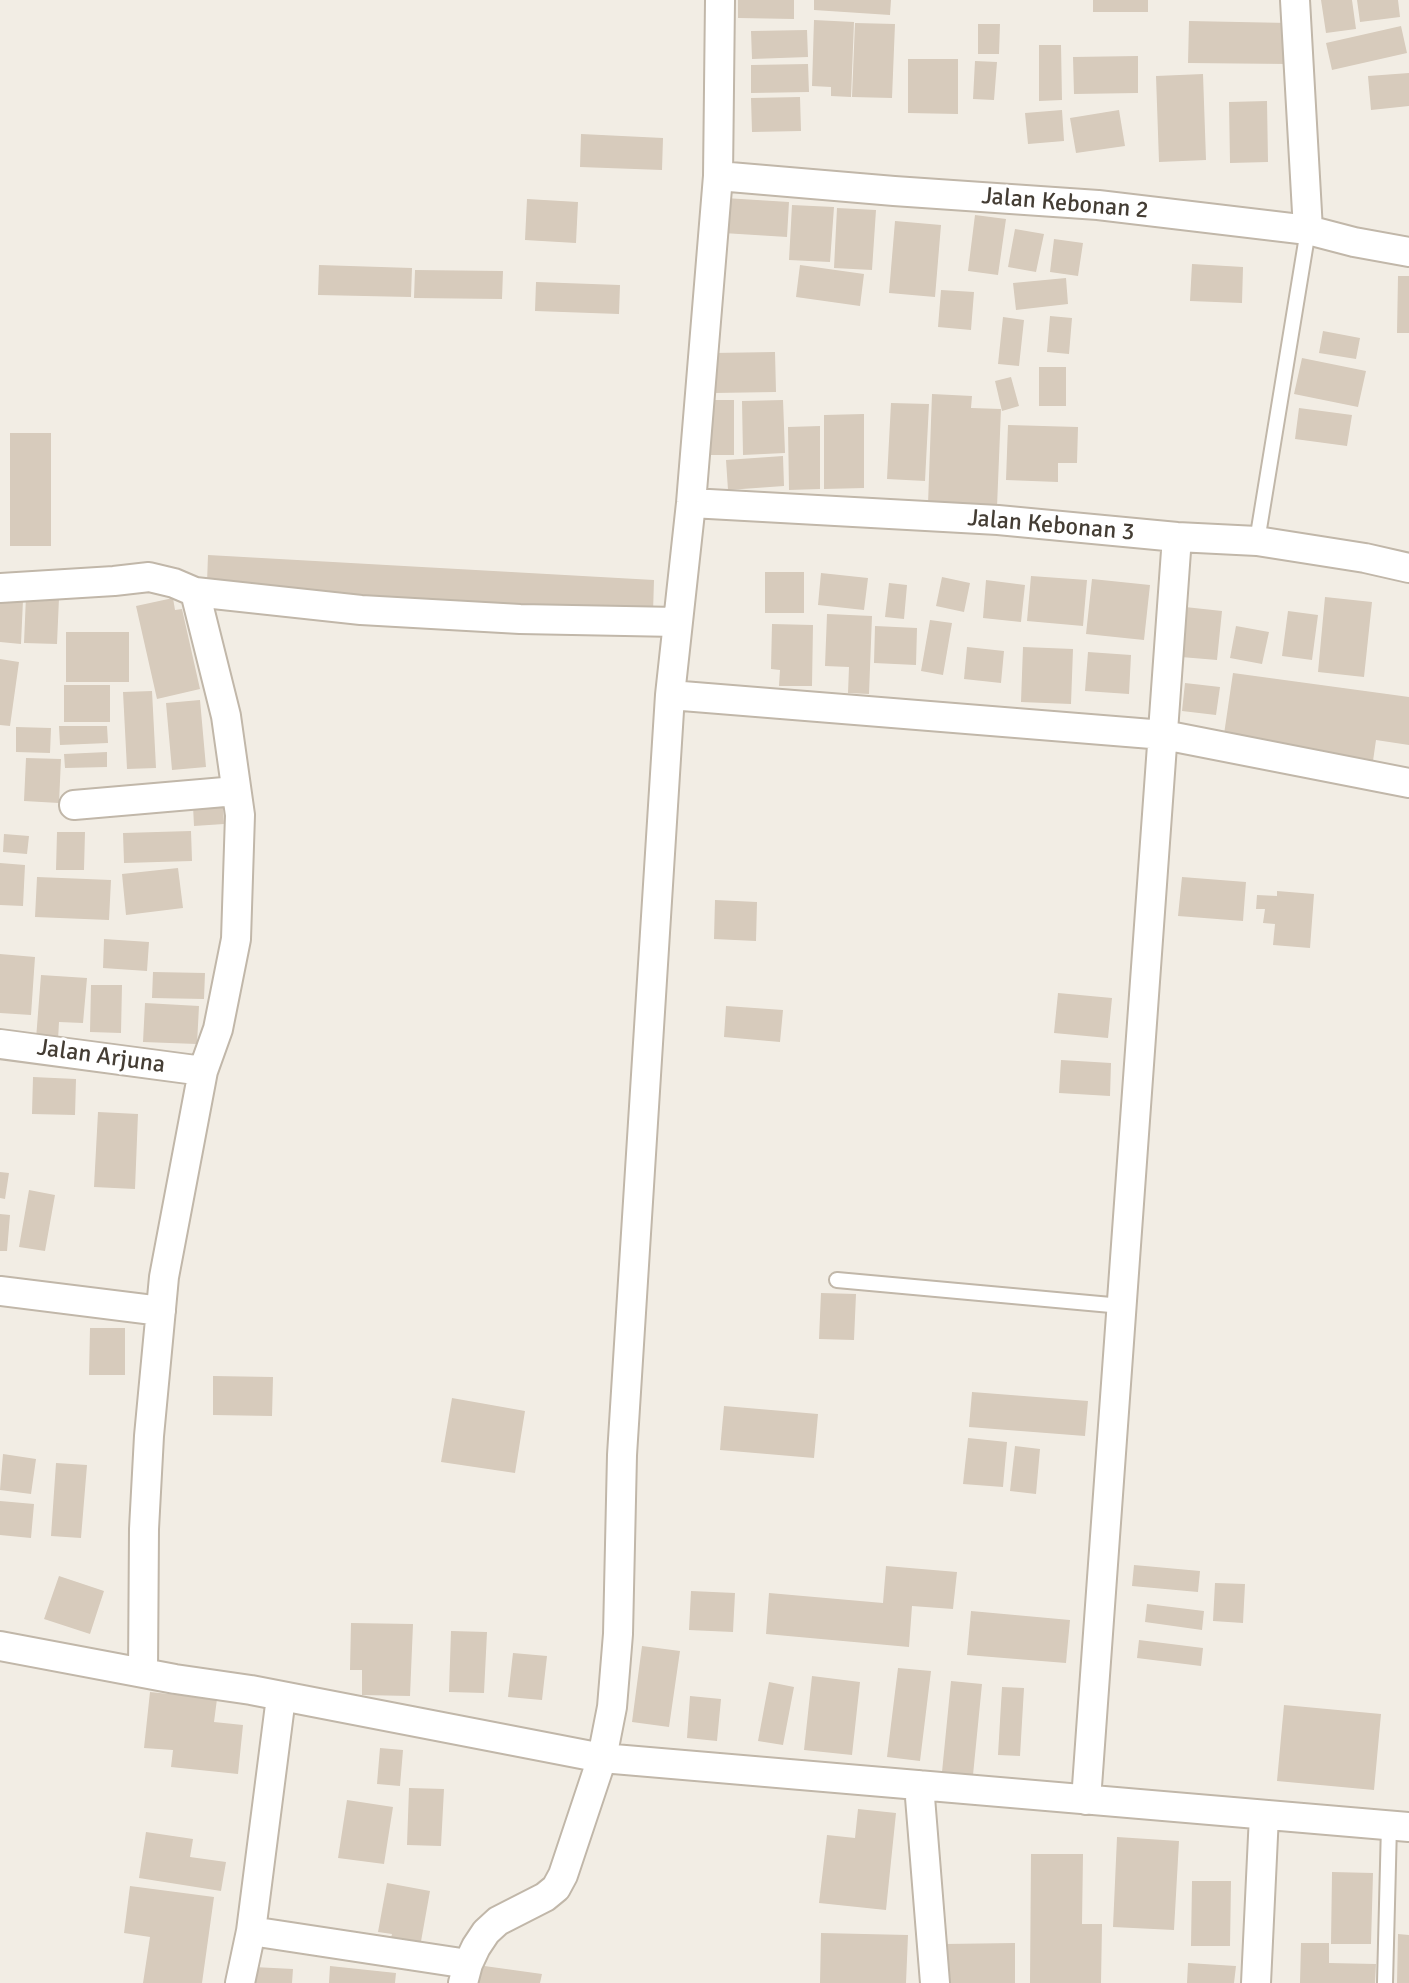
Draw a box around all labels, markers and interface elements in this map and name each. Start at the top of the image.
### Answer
street label: Jalan Kebonan 2 [980,182,1150,226]
street label: Jalan Kebonan 3 [966,504,1136,548]
street label: Jalan Arjuna [35,1034,167,1080]

